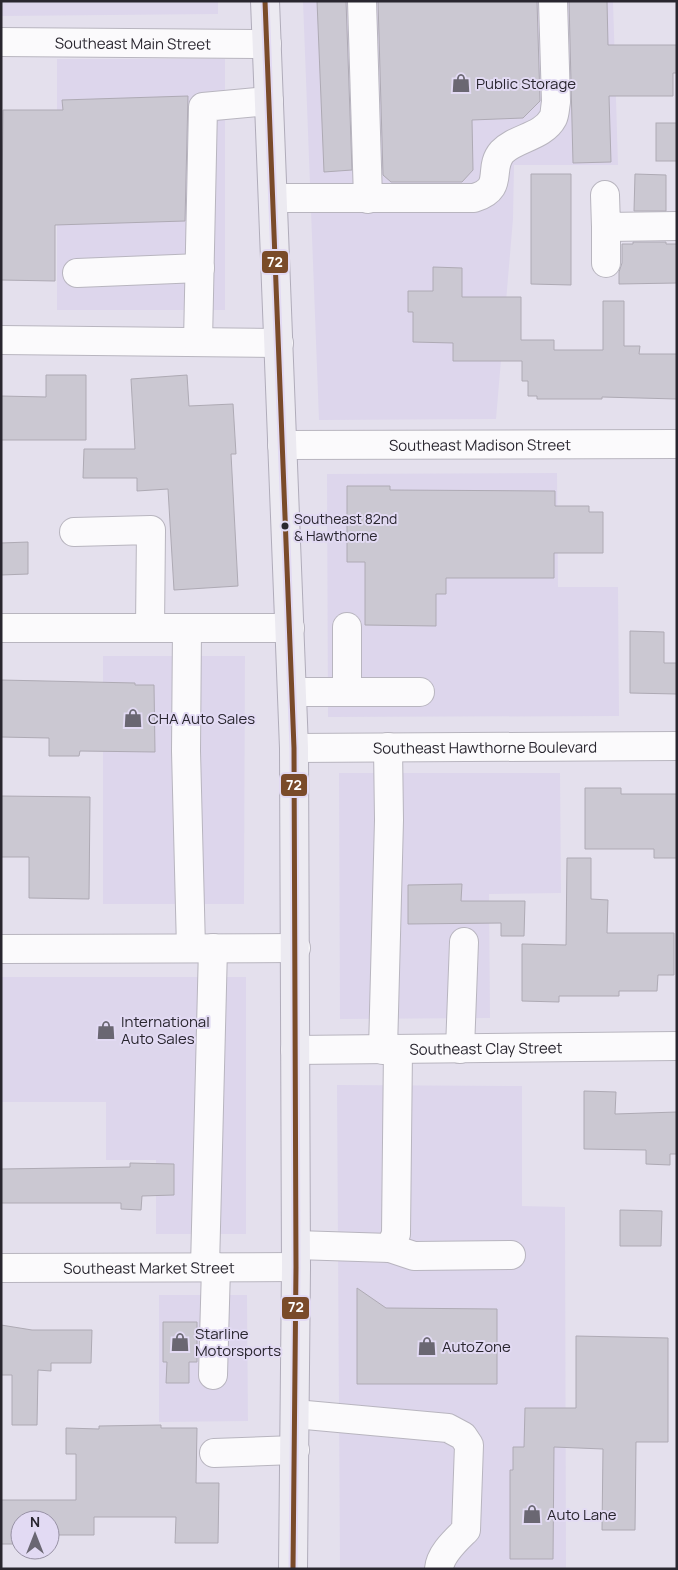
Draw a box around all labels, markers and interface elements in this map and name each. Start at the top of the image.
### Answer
street label: Southeast Main Street [55,32,211,54]
shop icon: Public Storage [450,72,472,94]
place label: Public Storage [476,73,576,94]
line badge: 72 [261,250,289,274]
text: 72 [267,252,283,271]
street label: Southeast Madison Street [389,434,571,455]
place label: Southeast 82nd & Hawthorne [294,509,397,545]
marker: Southeast 82nd & Hawthorne [280,521,290,531]
shop icon: CHA Auto Sales [122,707,144,729]
place label: CHA Auto Sales [148,708,255,729]
street label: Southeast Hawthorne Boulevard [373,736,597,758]
line badge: 72 [280,773,308,797]
text: 72 [286,775,302,794]
place label: International Auto Sales [121,1011,210,1049]
shop icon: International Auto Sales [95,1019,117,1041]
street label: Southeast Clay Street [409,1037,563,1059]
street label: Southeast Market Street [63,1257,235,1278]
line badge: 72 [281,1296,310,1320]
text: 72 [288,1297,304,1316]
place label: Starline Motorsports [195,1323,281,1361]
shop icon: Starline Motorsports [169,1331,191,1353]
shop icon: AutoZone [416,1335,438,1357]
place label: AutoZone [442,1336,511,1357]
shop icon: Auto Lane [521,1503,543,1525]
place label: Auto Lane [547,1504,617,1525]
north arrow [10,1510,60,1560]
text: N [30,1512,40,1531]

